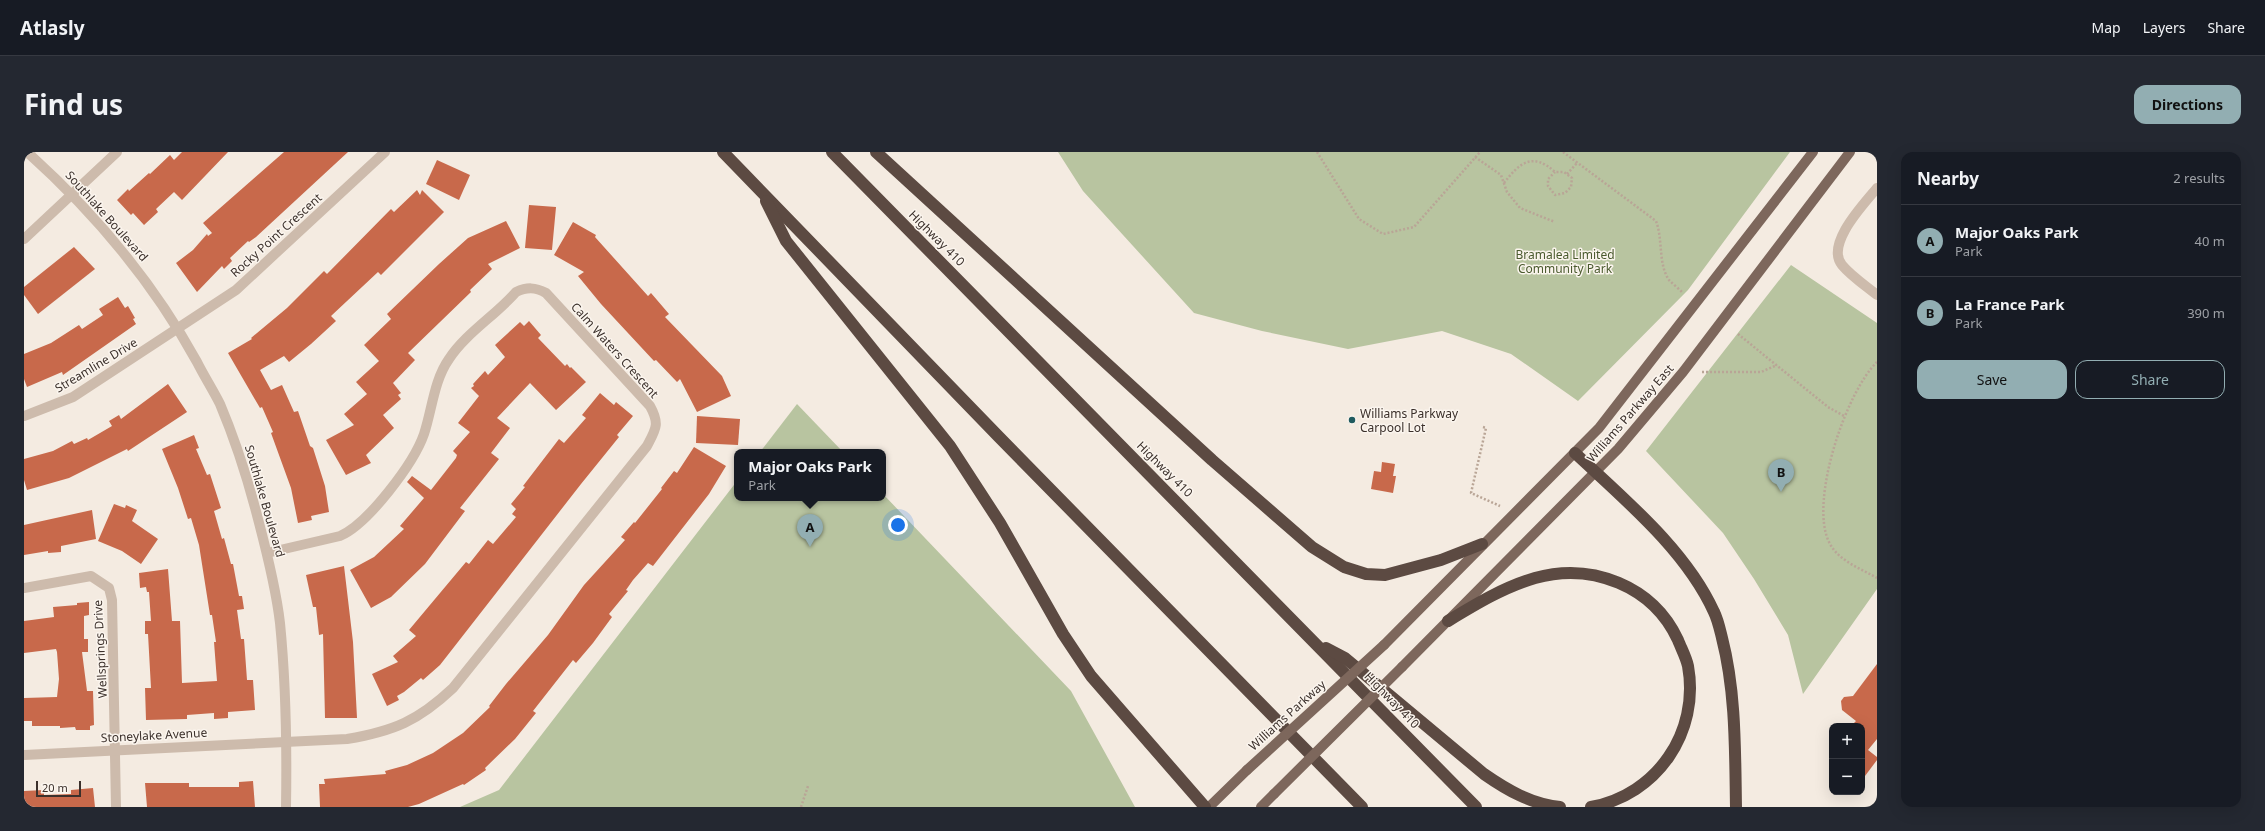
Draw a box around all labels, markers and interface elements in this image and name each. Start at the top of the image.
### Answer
text: Atlasly [20,15,85,41]
text: Map [2092,18,2121,37]
text: Layers [2143,18,2185,37]
text: Share [2207,18,2245,37]
text: Find us [24,85,123,123]
button: Directions [2134,85,2241,124]
street label: Southlake Boulevard [62,167,152,265]
text: Nearby [1917,167,1979,190]
text: 2 results [2173,169,2225,187]
street label: Rocky Point Crescent [227,189,326,281]
street label: Highway 410 [905,206,969,270]
text: Major Oaks Park [1955,222,2078,242]
text: A [1926,232,1935,250]
text: 40 m [2195,232,2225,250]
text: Park [1955,242,1982,260]
park label: Bramalea Limited Community Park [1515,246,1615,277]
text: La France Park [1955,294,2065,314]
street label: Calm Waters Crescent [567,298,663,402]
text: B [1926,304,1934,322]
text: 390 m [2187,304,2225,322]
text: Park [1955,314,1982,332]
street label: Streamline Drive [52,334,141,396]
street label: Williams Parkway East [1583,360,1678,466]
button: Save [1917,360,2067,399]
button: Share [2075,360,2225,399]
place label: Williams Parkway Carpool Lot [1360,405,1459,436]
marker: Williams Parkway Carpool Lot [1347,415,1357,425]
street label: Highway 410 [1133,437,1197,501]
street label: Southlake Boulevard [241,443,289,559]
popup [734,449,886,501]
text: Major Oaks Park [748,456,872,476]
pin: B [1768,459,1794,492]
text: Park [748,476,776,494]
pin: A [797,514,823,547]
your location [888,515,908,535]
street label: Wellsprings Drive [89,599,111,699]
street label: Highway 410 [1361,668,1423,732]
street label: Williams Parkway [1245,675,1330,754]
map controls [1829,723,1865,795]
button: + [1829,723,1865,759]
street label: Stoneylake Avenue [100,724,208,746]
button: − [1829,759,1865,795]
scale bar [36,779,81,798]
text: 20 m [42,780,68,795]

